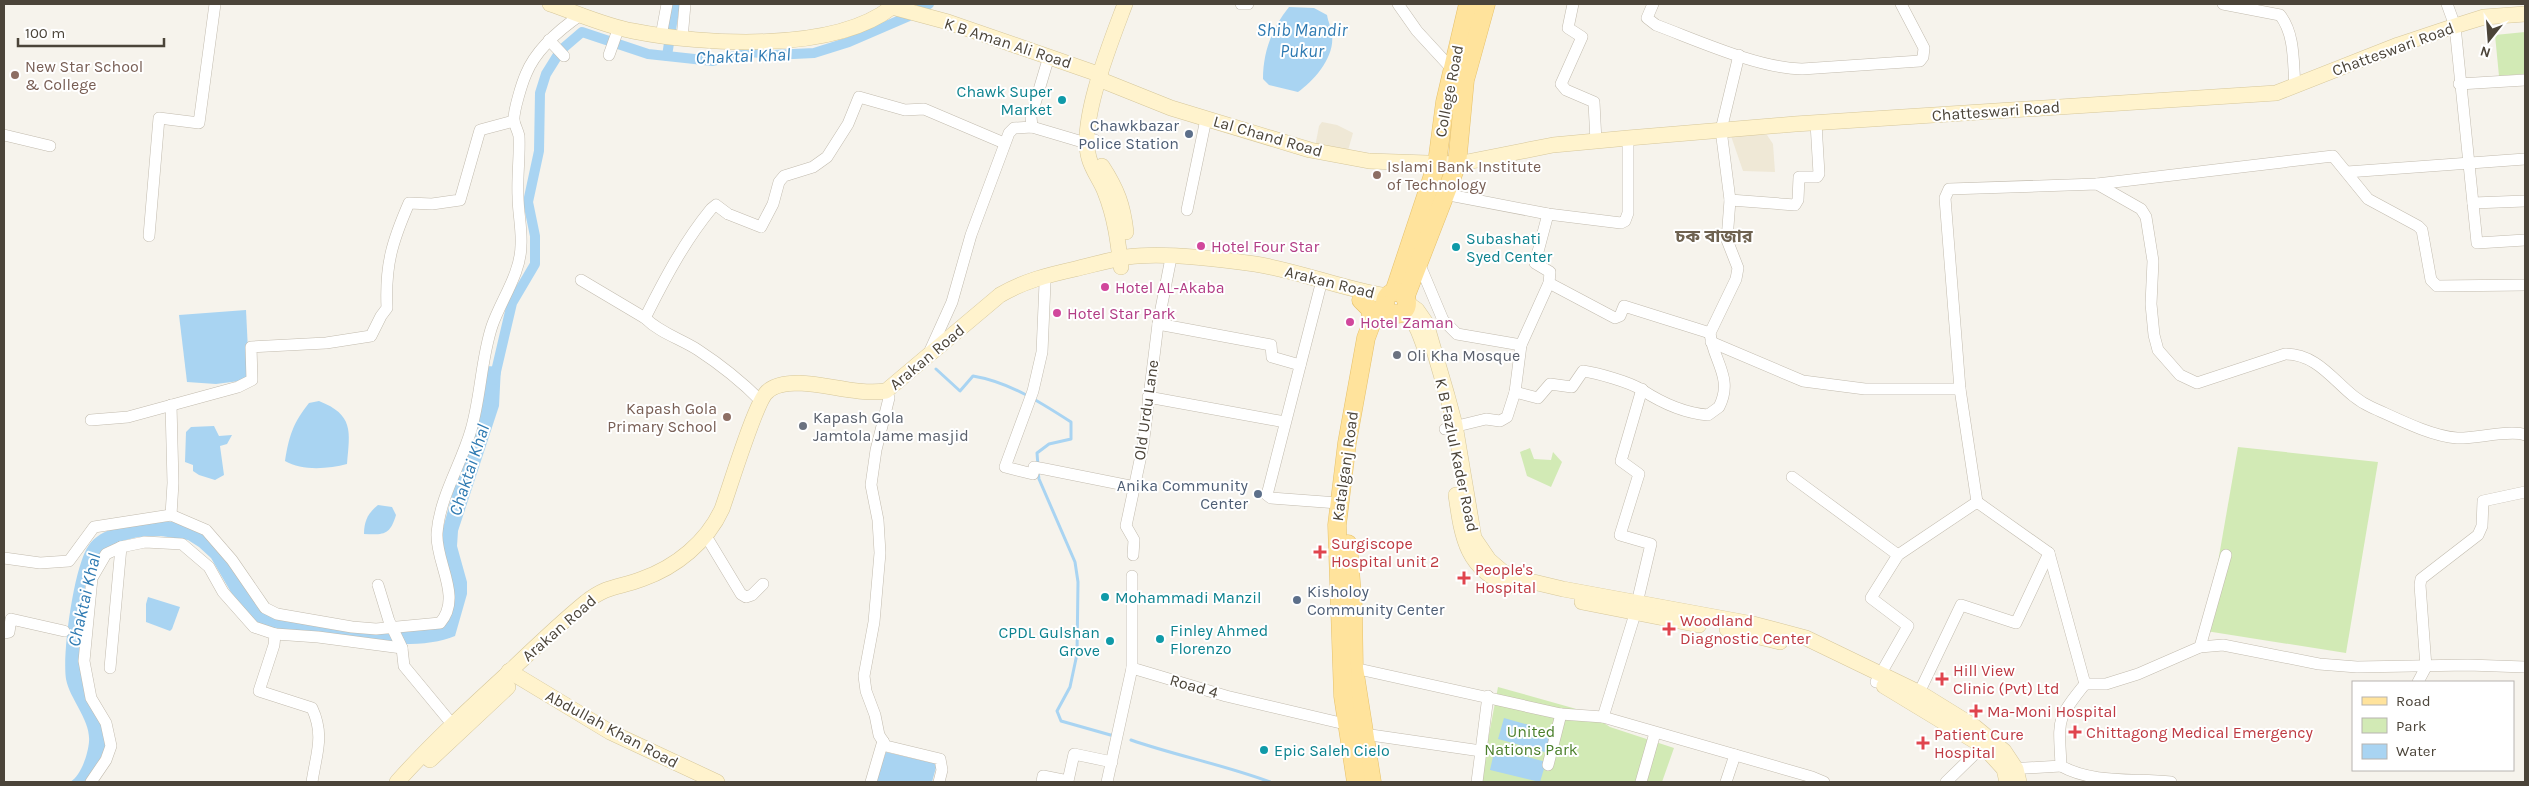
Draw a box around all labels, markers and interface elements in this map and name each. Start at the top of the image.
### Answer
street label: K B Aman Ali Road [942,13,1074,73]
scale bar [18,15,164,47]
north arrow [2464,15,2514,65]
street label: Chatteswari Road [2329,18,2457,80]
water label: Shib Mandir Pukur [1257,19,1348,62]
text: 100 m [25,24,65,42]
text: N [2478,42,2493,62]
water label: Chaktai Khal [695,43,791,69]
street label: College Road [1431,43,1467,139]
place label: New Star School & College [25,57,143,94]
marker: New Star School & College [9,69,21,81]
place label: Chawk Super Market [957,82,1052,119]
marker: Chawk Super Market [1056,94,1068,106]
street label: Chatteswari Road [1931,97,2061,125]
street label: Lal Chand Road [1211,111,1325,161]
place label: Chawkbazar Police Station [1078,116,1179,153]
marker: Chawkbazar Police Station [1183,128,1195,140]
place label: Islami Bank Institute of Technology [1387,157,1541,194]
marker: Islami Bank Institute of Technology [1371,169,1383,181]
district label: চক বাজার [1674,225,1754,247]
place label: Subashati Syed Center [1466,229,1553,266]
place label: Hotel Four Star [1211,237,1319,256]
marker: Hotel Four Star [1195,240,1207,252]
marker: Subashati Syed Center [1450,241,1462,253]
street label: Arakan Road [1283,262,1377,302]
place label: Hotel AL-Akaba [1115,278,1225,297]
marker: Hotel AL-Akaba [1099,281,1111,293]
place label: Hotel Star Park [1067,304,1176,323]
marker: Hotel Star Park [1051,307,1063,319]
place label: Hotel Zaman [1360,313,1454,332]
marker: Hotel Zaman [1344,316,1356,328]
street label: Arakan Road [886,320,968,394]
place label: Oli Kha Mosque [1407,346,1520,365]
marker: Oli Kha Mosque [1391,349,1403,361]
street label: Old Urdu Lane [1130,358,1162,462]
street label: K B Fazlul Kader Road [1431,376,1483,534]
place label: Kapash Gola Primary School [607,399,717,436]
place label: Kapash Gola Jamtola Jame masjid [813,408,969,445]
street label: Katalganj Road [1328,410,1362,522]
marker: Kapash Gola Primary School [721,411,733,423]
marker: Kapash Gola Jamtola Jame masjid [797,420,809,432]
water label: Chaktai Khal [444,421,494,519]
place label: Anika Community Center [1117,476,1249,513]
marker: Anika Community Center [1252,488,1264,500]
place label: Surgiscope Hospital unit 2 [1331,534,1439,571]
marker: Surgiscope Hospital unit 2 [1313,545,1327,559]
water label: Chaktai Khal [63,551,106,649]
place label: People's Hospital [1475,560,1536,597]
marker: People's Hospital [1457,571,1471,585]
place label: Kisholoy Community Center [1307,582,1445,619]
place label: Mohammadi Manzil [1115,588,1261,607]
street label: Arakan Road [518,591,600,665]
marker: Mohammadi Manzil [1099,591,1111,603]
marker: Kisholoy Community Center [1291,594,1303,606]
place label: Woodland Diagnostic Center [1680,611,1811,648]
place label: Finley Ahmed Florenzo [1170,621,1268,658]
marker: Woodland Diagnostic Center [1662,622,1676,636]
place label: CPDL Gulshan Grove [998,623,1100,660]
marker: Finley Ahmed Florenzo [1154,633,1166,645]
marker: CPDL Gulshan Grove [1104,635,1116,647]
place label: Hill View Clinic (Pvt) Ltd [1953,661,2060,698]
street label: Road 4 [1168,670,1220,702]
marker: Hill View Clinic (Pvt) Ltd [1935,672,1949,686]
legend [2352,681,2514,771]
street label: Abdullah Khan Road [542,686,682,772]
text: Road [2396,692,2431,710]
place label: Ma-Moni Hospital [1987,702,2117,721]
marker: Ma-Moni Hospital [1969,704,1983,718]
text: Park [2396,717,2426,735]
park label: United Nations Park [1484,722,1578,759]
place label: Chittagong Medical Emergency [2086,723,2314,742]
place label: Patient Cure Hospital [1934,725,2024,762]
marker: Chittagong Medical Emergency [2068,725,2082,739]
marker: Patient Cure Hospital [1916,736,1930,750]
place label: Epic Saleh Cielo [1274,741,1390,760]
text: Water [2396,742,2437,760]
marker: Epic Saleh Cielo [1258,744,1270,756]

